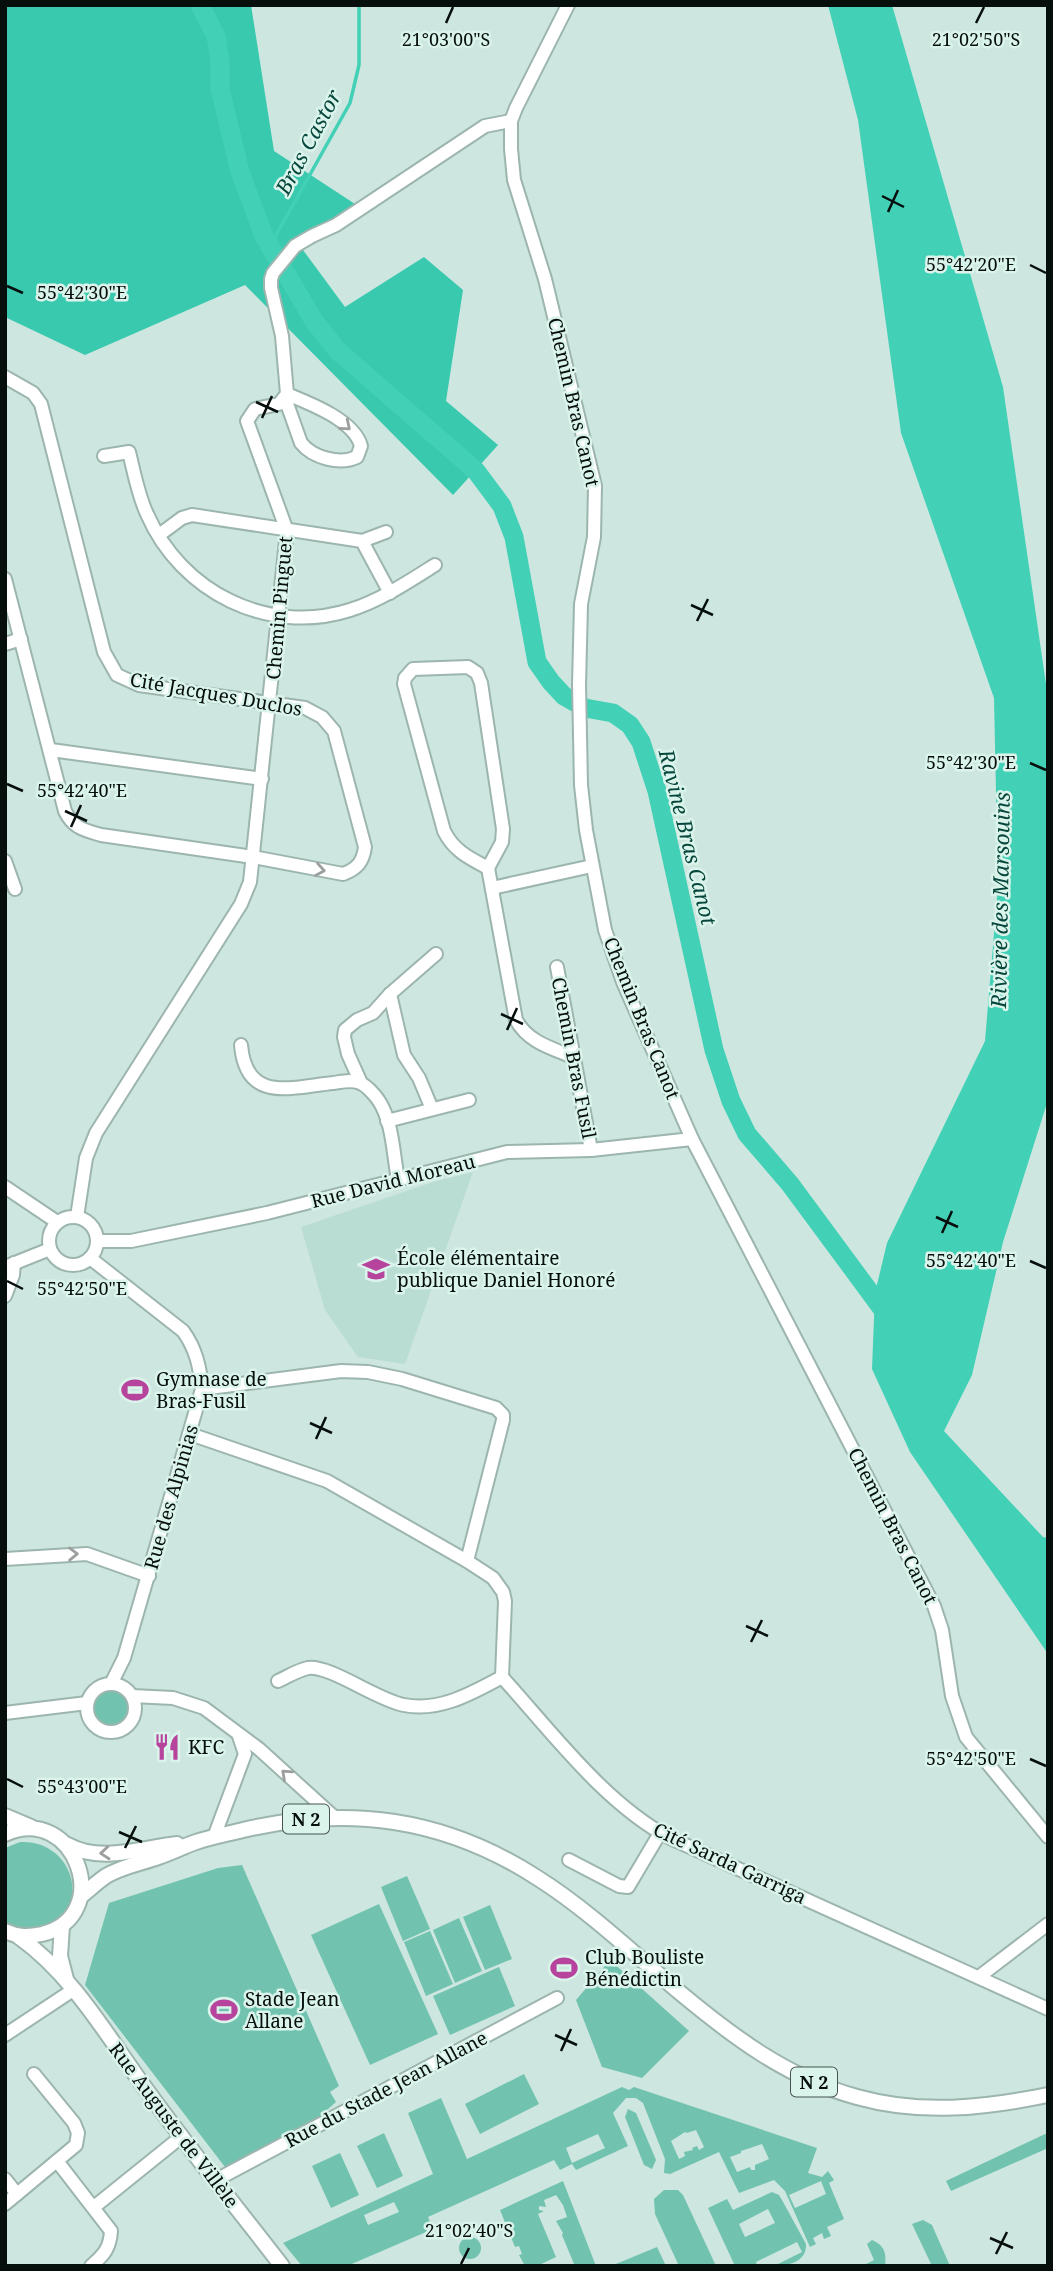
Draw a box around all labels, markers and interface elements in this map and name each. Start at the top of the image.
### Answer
text: 21°03'00"S [402,27,490,51]
text: 21°02'50"S [932,27,1020,51]
water label: Bras Castor [268,84,347,200]
text: 55°42'20"E [926,252,1016,276]
text: 55°42'30"E [37,280,127,304]
street label: Chemin Bras Canot [542,315,606,489]
one-way arrow [338,418,351,431]
street label: Chemin Pinguet [260,535,298,681]
street label: Cité Jacques Duclos [128,666,304,722]
water label: Ravine Bras Canot [652,745,723,928]
text: 55°42'30"E [926,750,1016,774]
text: 55°42'40"E [37,778,127,802]
water label: Rivière des Marsouins [984,791,1016,1009]
one-way arrow [314,861,326,876]
street label: Chemin Bras Canot [598,933,686,1103]
street label: Chemin Bras Fusil [546,975,602,1141]
street label: Rue David Moreau [308,1148,478,1214]
place label: École élémentaire publique Daniel Honoré [397,1245,615,1293]
text: 55°42'40"E [926,1248,1016,1272]
school or university icon: École élémentaire publique Daniel Honoré [361,1254,391,1284]
text: 55°42'50"E [37,1276,127,1300]
place label: Gymnase de Bras-Fusil [156,1366,267,1414]
sports icon: Gymnase de Bras-Fusil [120,1375,150,1405]
street label: Rue des Alpinias [138,1422,204,1572]
street label: Chemin Bras Canot [842,1443,944,1609]
one-way arrow [69,1546,79,1562]
restaurant icon: KFC [152,1732,182,1762]
place label: KFC [188,1734,225,1760]
text: 55°42'50"E [926,1746,1016,1770]
one-way arrow [281,1770,294,1782]
text: 55°43'00"E [37,1774,127,1798]
road number: N 2 [283,1804,329,1833]
street label: Cité Sarda Garriga [649,1816,811,1910]
one-way arrow [99,1845,110,1860]
place label: Club Bouliste Bénédictin [585,1944,704,1992]
sports icon: Club Bouliste Bénédictin [549,1953,579,1983]
place label: Stade Jean Allane [245,1986,339,2034]
sports icon: Stade Jean Allane [209,1995,239,2025]
street label: Rue du Stade Jean Allane [280,2024,492,2154]
street label: Rue Auguste de Villèle [103,2037,245,2213]
road number: N 2 [791,2068,837,2096]
text: 21°02'40"S [425,2218,513,2242]

